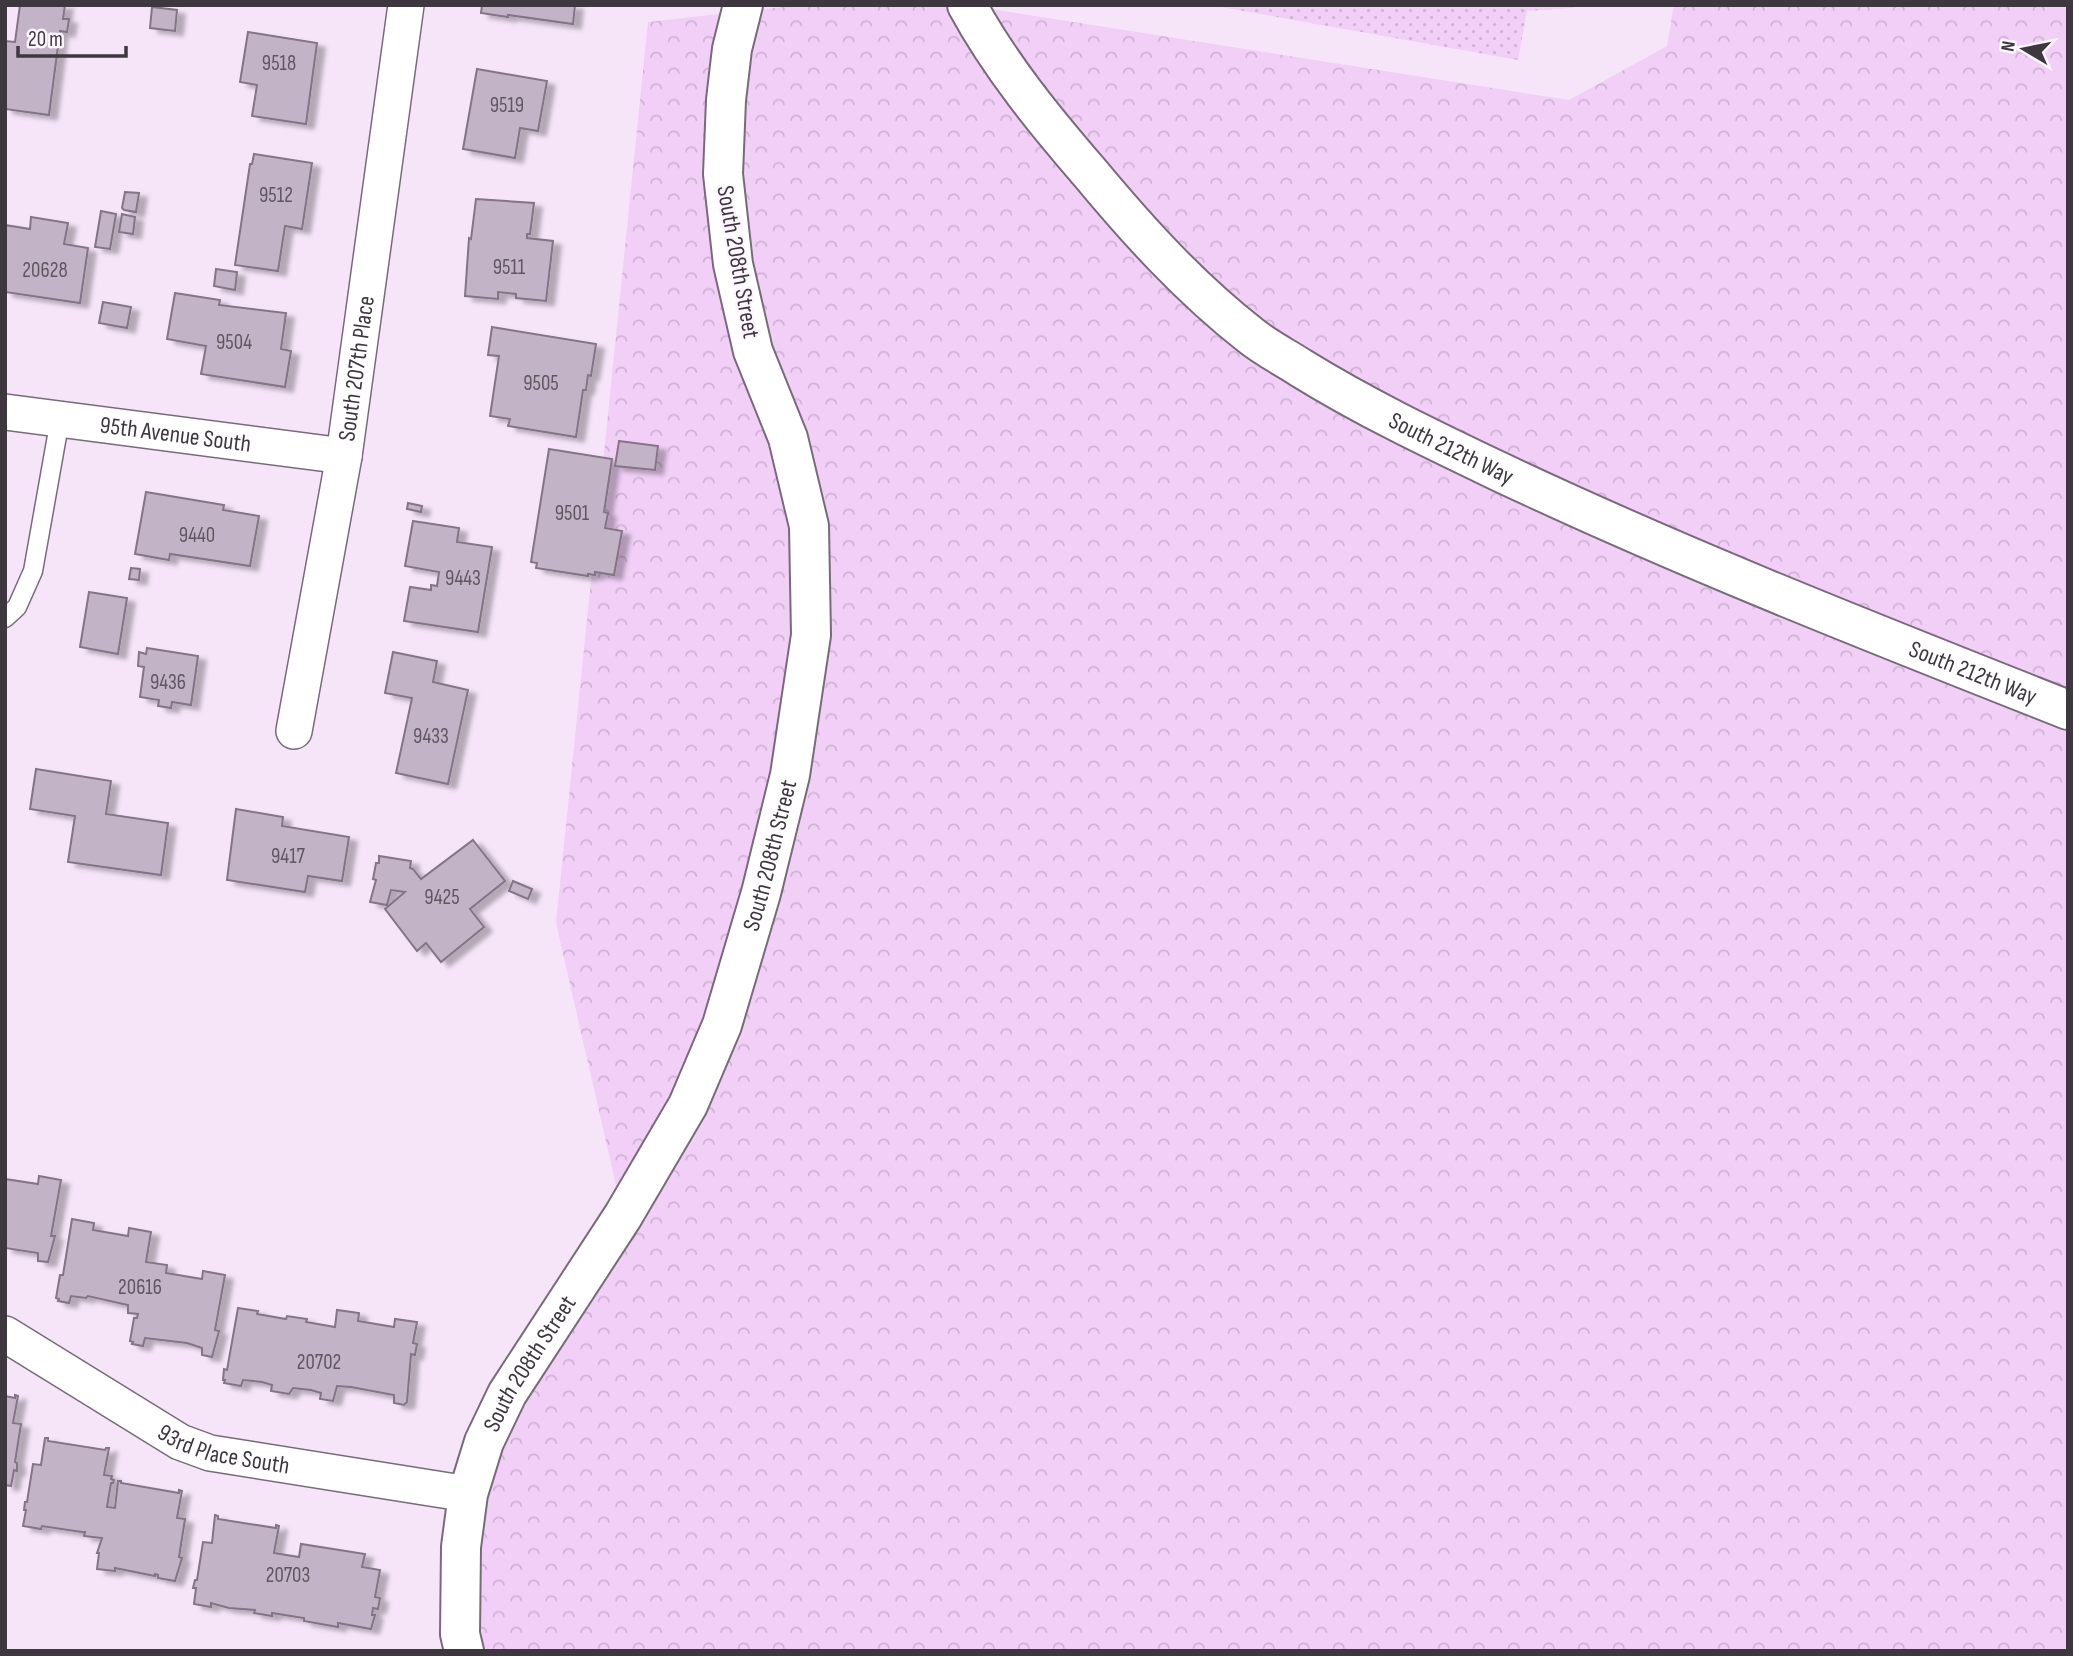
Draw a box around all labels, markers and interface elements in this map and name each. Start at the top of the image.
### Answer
scale bar [18,14,126,58]
north arrow [1989,14,2059,84]
text: 20 m [28,27,63,52]
text: N [1997,39,2021,53]
house number: 9518 [262,51,296,76]
house number: 9519 [490,93,524,118]
house number: 9512 [259,183,293,208]
street label: South 208th Street [710,183,766,341]
house number: 9511 [493,255,526,280]
house number: 20628 [22,258,68,283]
street label: South 207th Place [332,294,380,443]
house number: 9504 [216,330,252,355]
house number: 9505 [523,371,559,396]
street label: South 212th Way [1384,406,1518,491]
street label: 95th Avenue South [98,410,253,458]
house number: 9501 [555,501,590,526]
house number: 9440 [179,523,215,548]
house number: 9443 [445,566,481,591]
street label: South 212th Way [1905,634,2041,711]
house number: 9436 [150,670,186,695]
house number: 9433 [413,724,449,749]
street label: South 208th Street [736,777,803,934]
house number: 9417 [271,844,306,869]
house number: 9425 [424,885,460,910]
house number: 20616 [118,1275,162,1300]
street label: South 208th Street [477,1290,582,1436]
house number: 20702 [297,1350,341,1375]
street label: 93rd Place South [152,1417,292,1480]
house number: 20703 [266,1563,310,1588]

